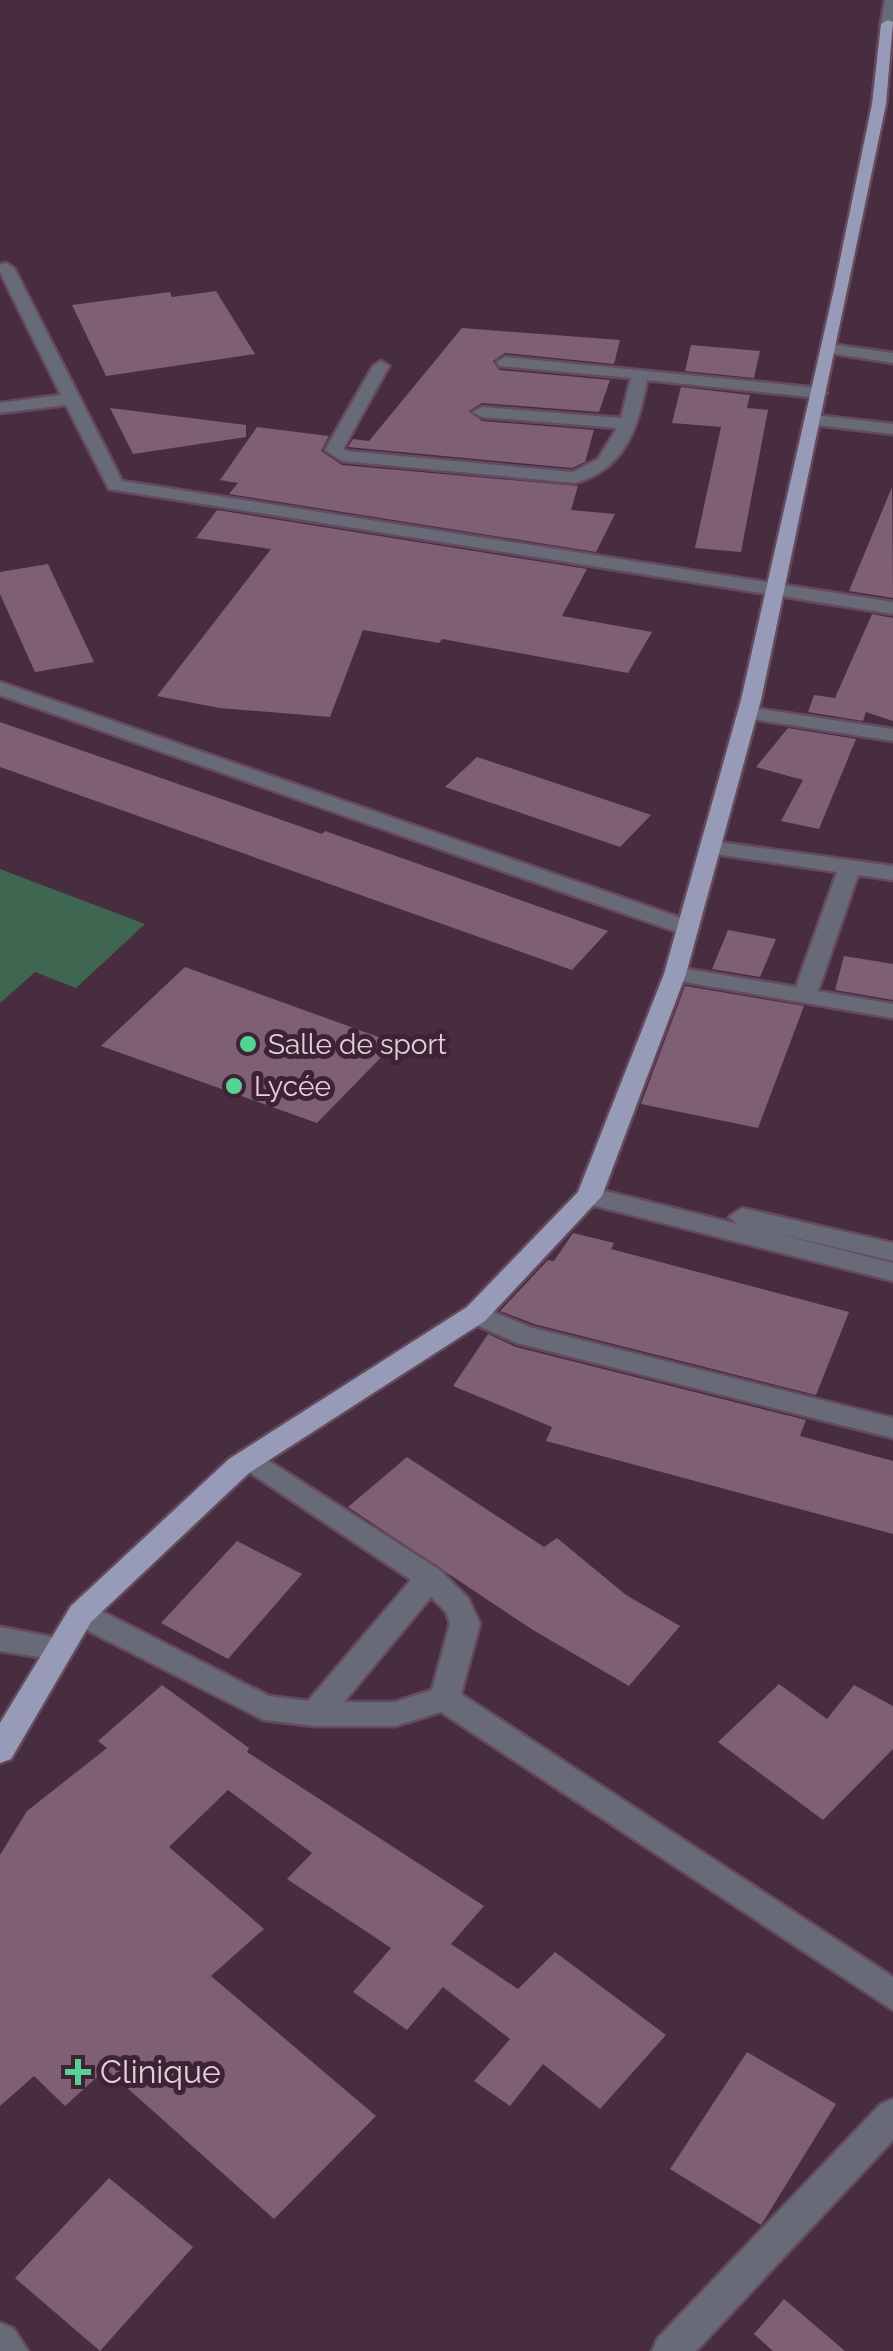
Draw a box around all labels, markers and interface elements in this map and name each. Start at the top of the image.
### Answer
place label: Salle de sport [268,1028,447,1061]
marker: Salle de sport [237,1033,259,1055]
place label: Lycée [254,1070,331,1103]
marker: Lycée [223,1075,245,1097]
place label: Clinique [100,2053,221,2090]
marker: Clinique [65,2059,91,2085]

